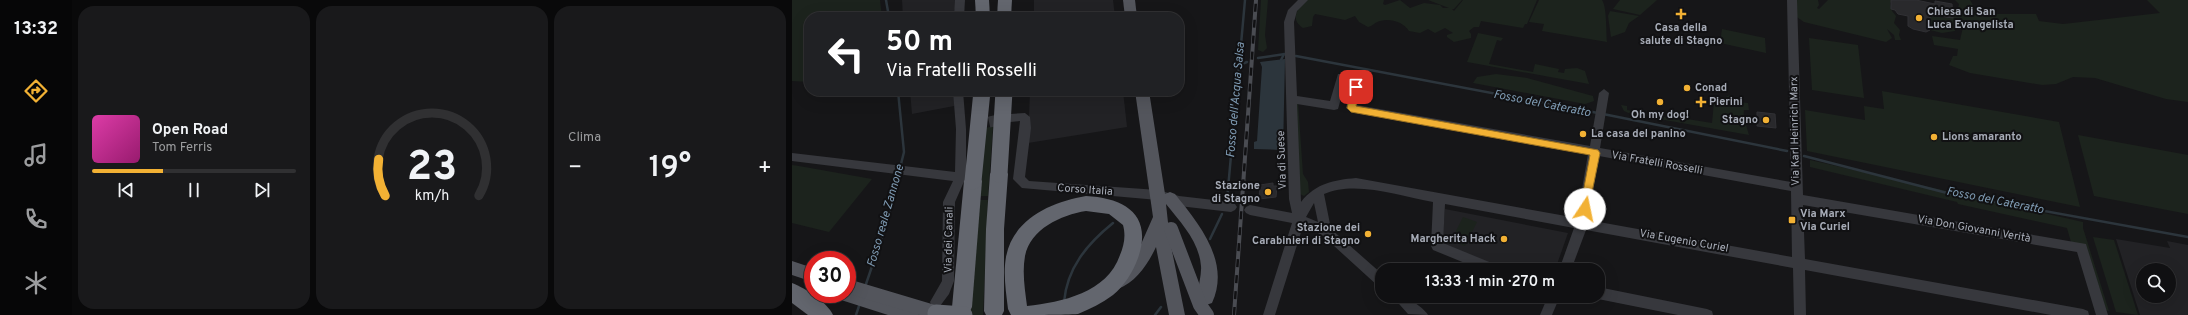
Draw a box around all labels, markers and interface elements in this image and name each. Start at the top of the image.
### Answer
place label: Chiesa di San Luca Evangelista [1927,5,2014,32]
marker: Casa della salute di Stagno [1675,8,1687,20]
marker: Chiesa di San Luca Evangelista [1914,13,1924,23]
text: 13:32 [14,18,58,41]
place label: Casa della salute di Stagno [1640,21,1722,48]
text: 50 m [886,25,953,61]
icon: left [820,28,872,80]
water label: Fosso dell'Acqua Salsa [1223,41,1249,158]
text: Via Fratelli Rosselli [886,60,1037,83]
pin [1339,70,1373,104]
icon: arrive [1345,76,1367,98]
street label: Via Karl Heinrich Marx [1787,76,1803,186]
icon: directions [22,77,50,105]
place label: Conad [1695,81,1727,95]
marker: Conad [1682,83,1692,93]
water label: Fosso del Cateratto [1492,87,1593,121]
place label: Pierini [1709,95,1743,109]
marker: Oh my dog! [1655,97,1665,107]
marker: Pierini [1696,97,1706,107]
place label: Oh my dog! [1631,108,1689,122]
place label: Stagno [1722,113,1758,127]
marker: Stagno [1761,115,1771,125]
text: Open Road [152,121,228,140]
place label: La casa del panino [1591,127,1686,141]
marker: La casa del panino [1578,129,1588,139]
text: Clima [568,130,601,146]
street label: Via di Suese [1274,130,1290,190]
place label: Lions amaranto [1942,130,2022,144]
marker: Lions amaranto [1929,132,1939,142]
text: Tom Ferris [152,140,212,156]
icon: music [22,141,50,169]
text: 23 [407,141,457,194]
street label: Via Fratelli Rosselli [1610,148,1704,178]
text: 19° [649,150,691,187]
text: − [568,155,582,182]
text: + [758,155,772,182]
water label: Fosso reale Zannone [864,162,909,269]
icon: previous [115,179,137,201]
icon: pause [183,179,205,201]
icon: next [251,179,273,201]
place label: Stazione di Stagno [1212,179,1260,206]
street label: Corso Italia [1057,181,1113,199]
water label: Fosso del Cateratto [1945,184,2046,218]
text: km/h [415,186,449,204]
marker: Stazione di Stagno [1263,187,1273,197]
position arrow [1564,188,1606,230]
icon: phone [22,205,50,233]
street label: Via dei Canali [941,207,957,273]
place label: Via Marx Via Curiel [1800,207,1850,234]
street label: Via Don Giovanni Verità [1916,212,2032,246]
marker: Via Marx Via Curiel [1787,215,1797,225]
place label: Stazione dei Carabinieri di Stagno [1252,221,1360,248]
street label: Via Eugenio Curiel [1638,226,1730,256]
marker: Stazione dei Carabinieri di Stagno [1363,229,1373,239]
place label: Margherita Hack [1410,232,1496,246]
marker: Margherita Hack [1499,234,1509,244]
speed limit sign: 30 [804,251,856,303]
map controls [2136,263,2176,303]
button: search [2136,263,2176,303]
icon: climate [22,269,50,297]
text: 13:33 · 1 min · 270 m [1425,273,1555,292]

